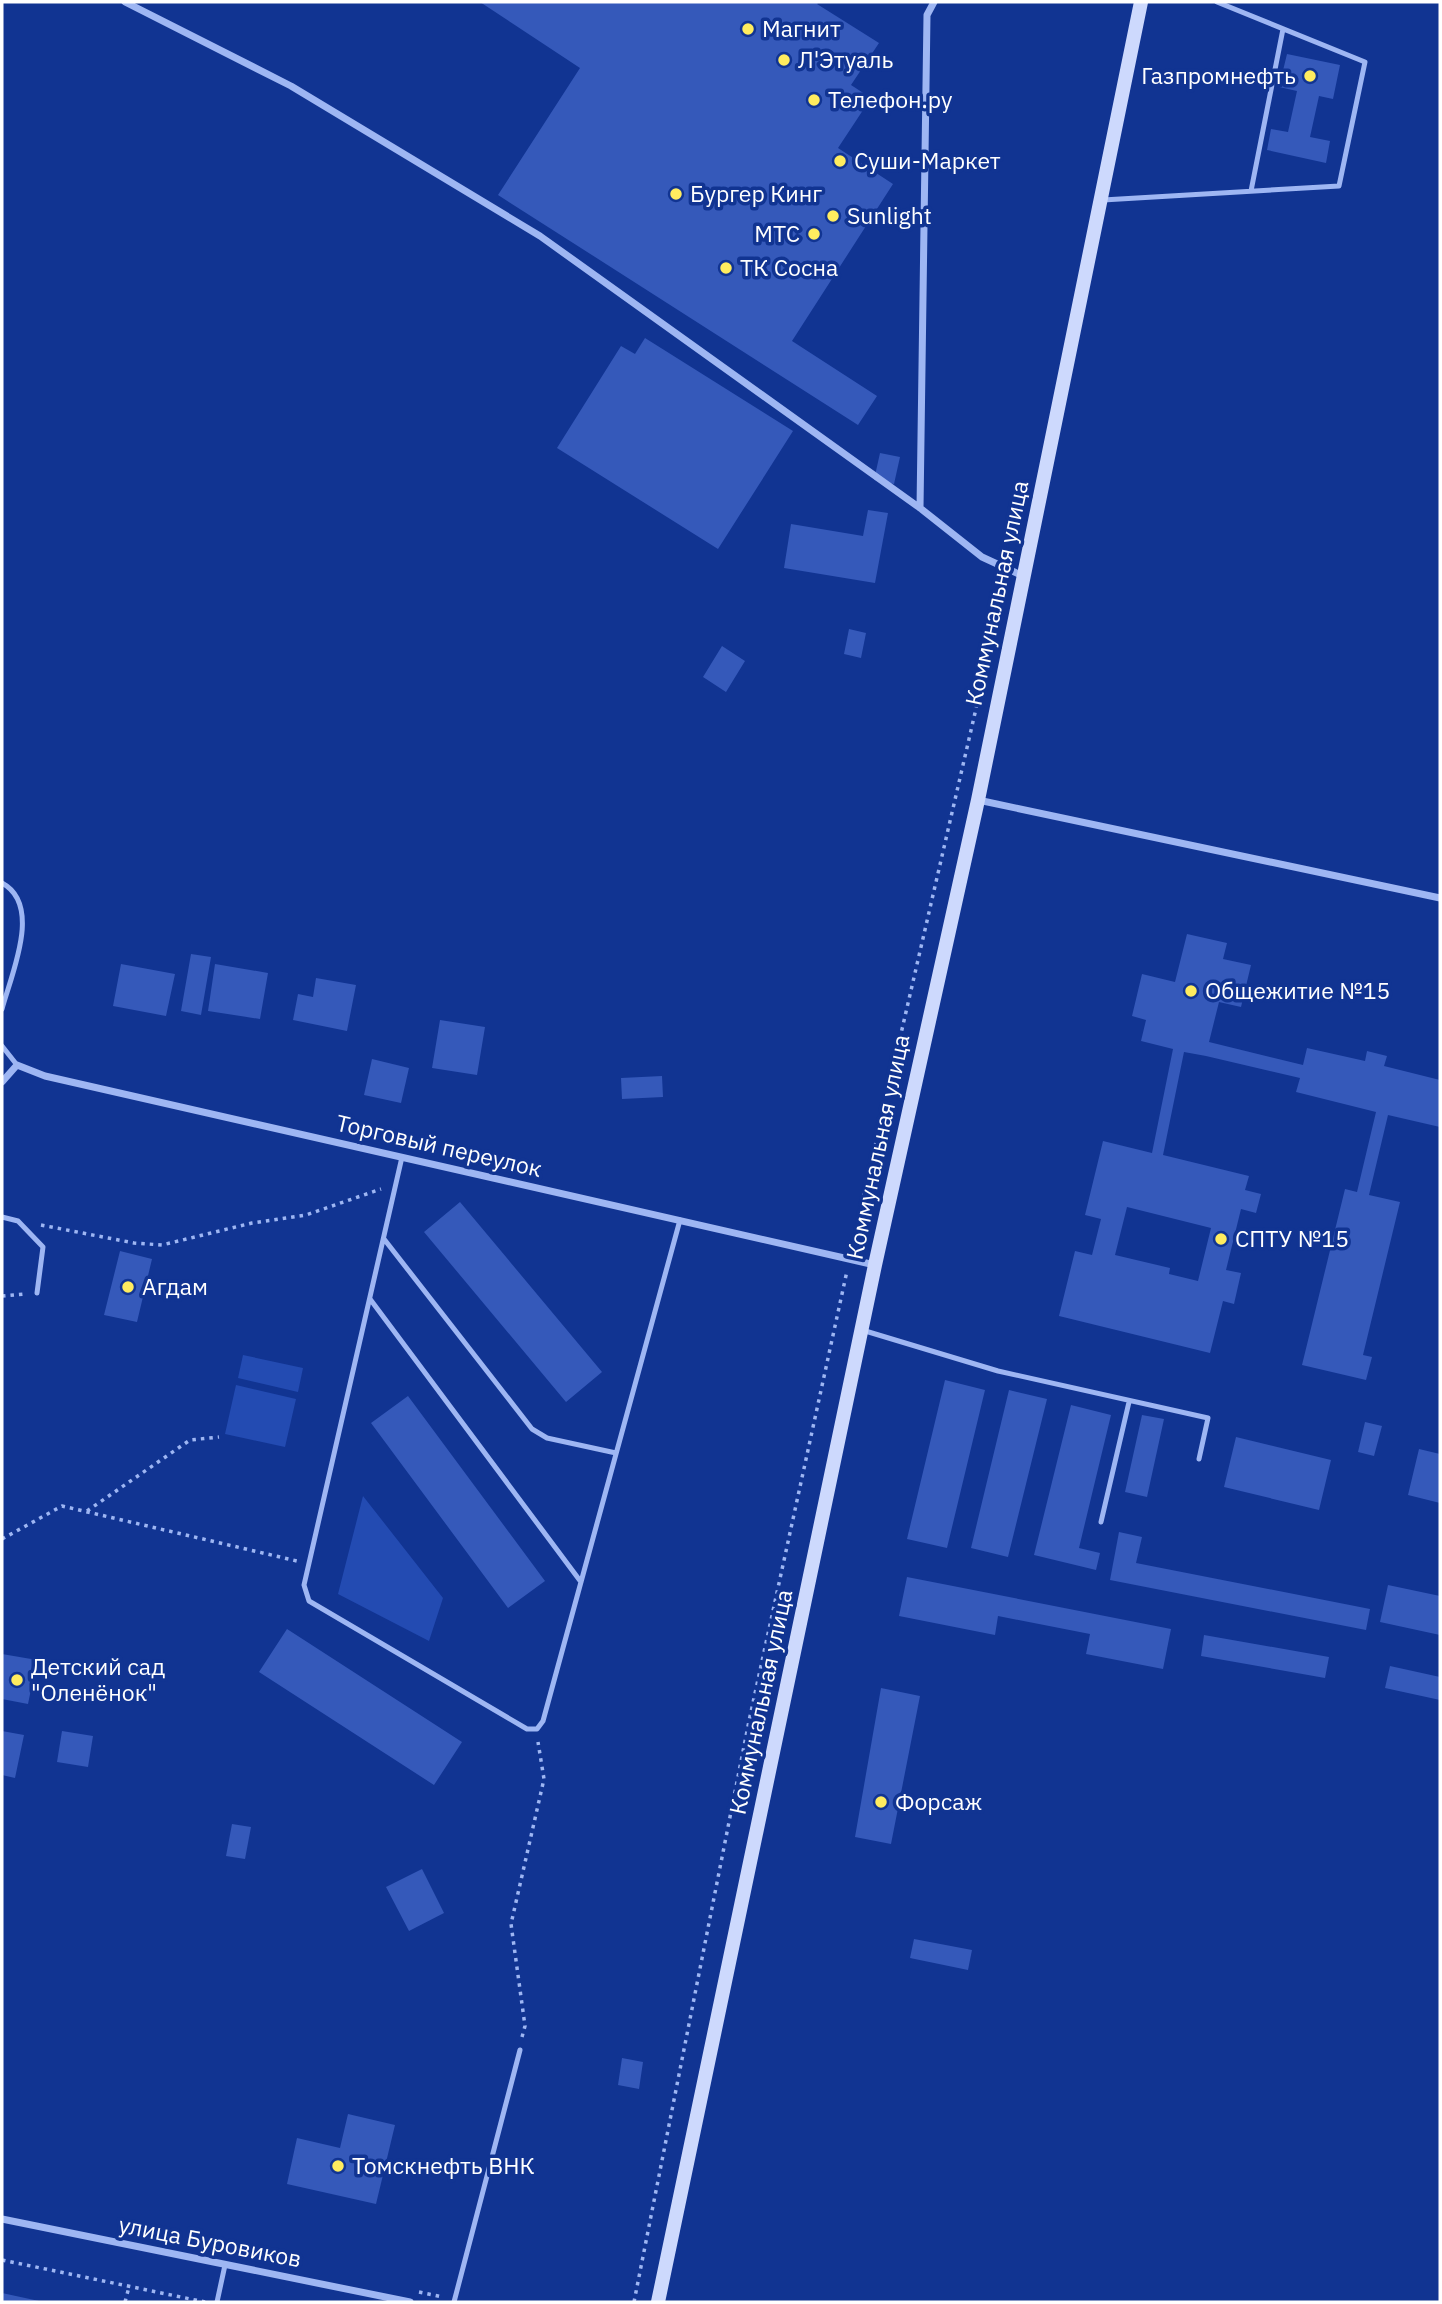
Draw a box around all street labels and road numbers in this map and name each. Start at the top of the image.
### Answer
street label: Коммунальная улица [958,478,1035,708]
street label: Коммунальная улица [839,1032,916,1262]
street label: Торговый переулок [334,1107,545,1183]
street label: Коммунальная улица [722,1587,799,1817]
street label: улица Буровиков [116,2209,304,2273]

